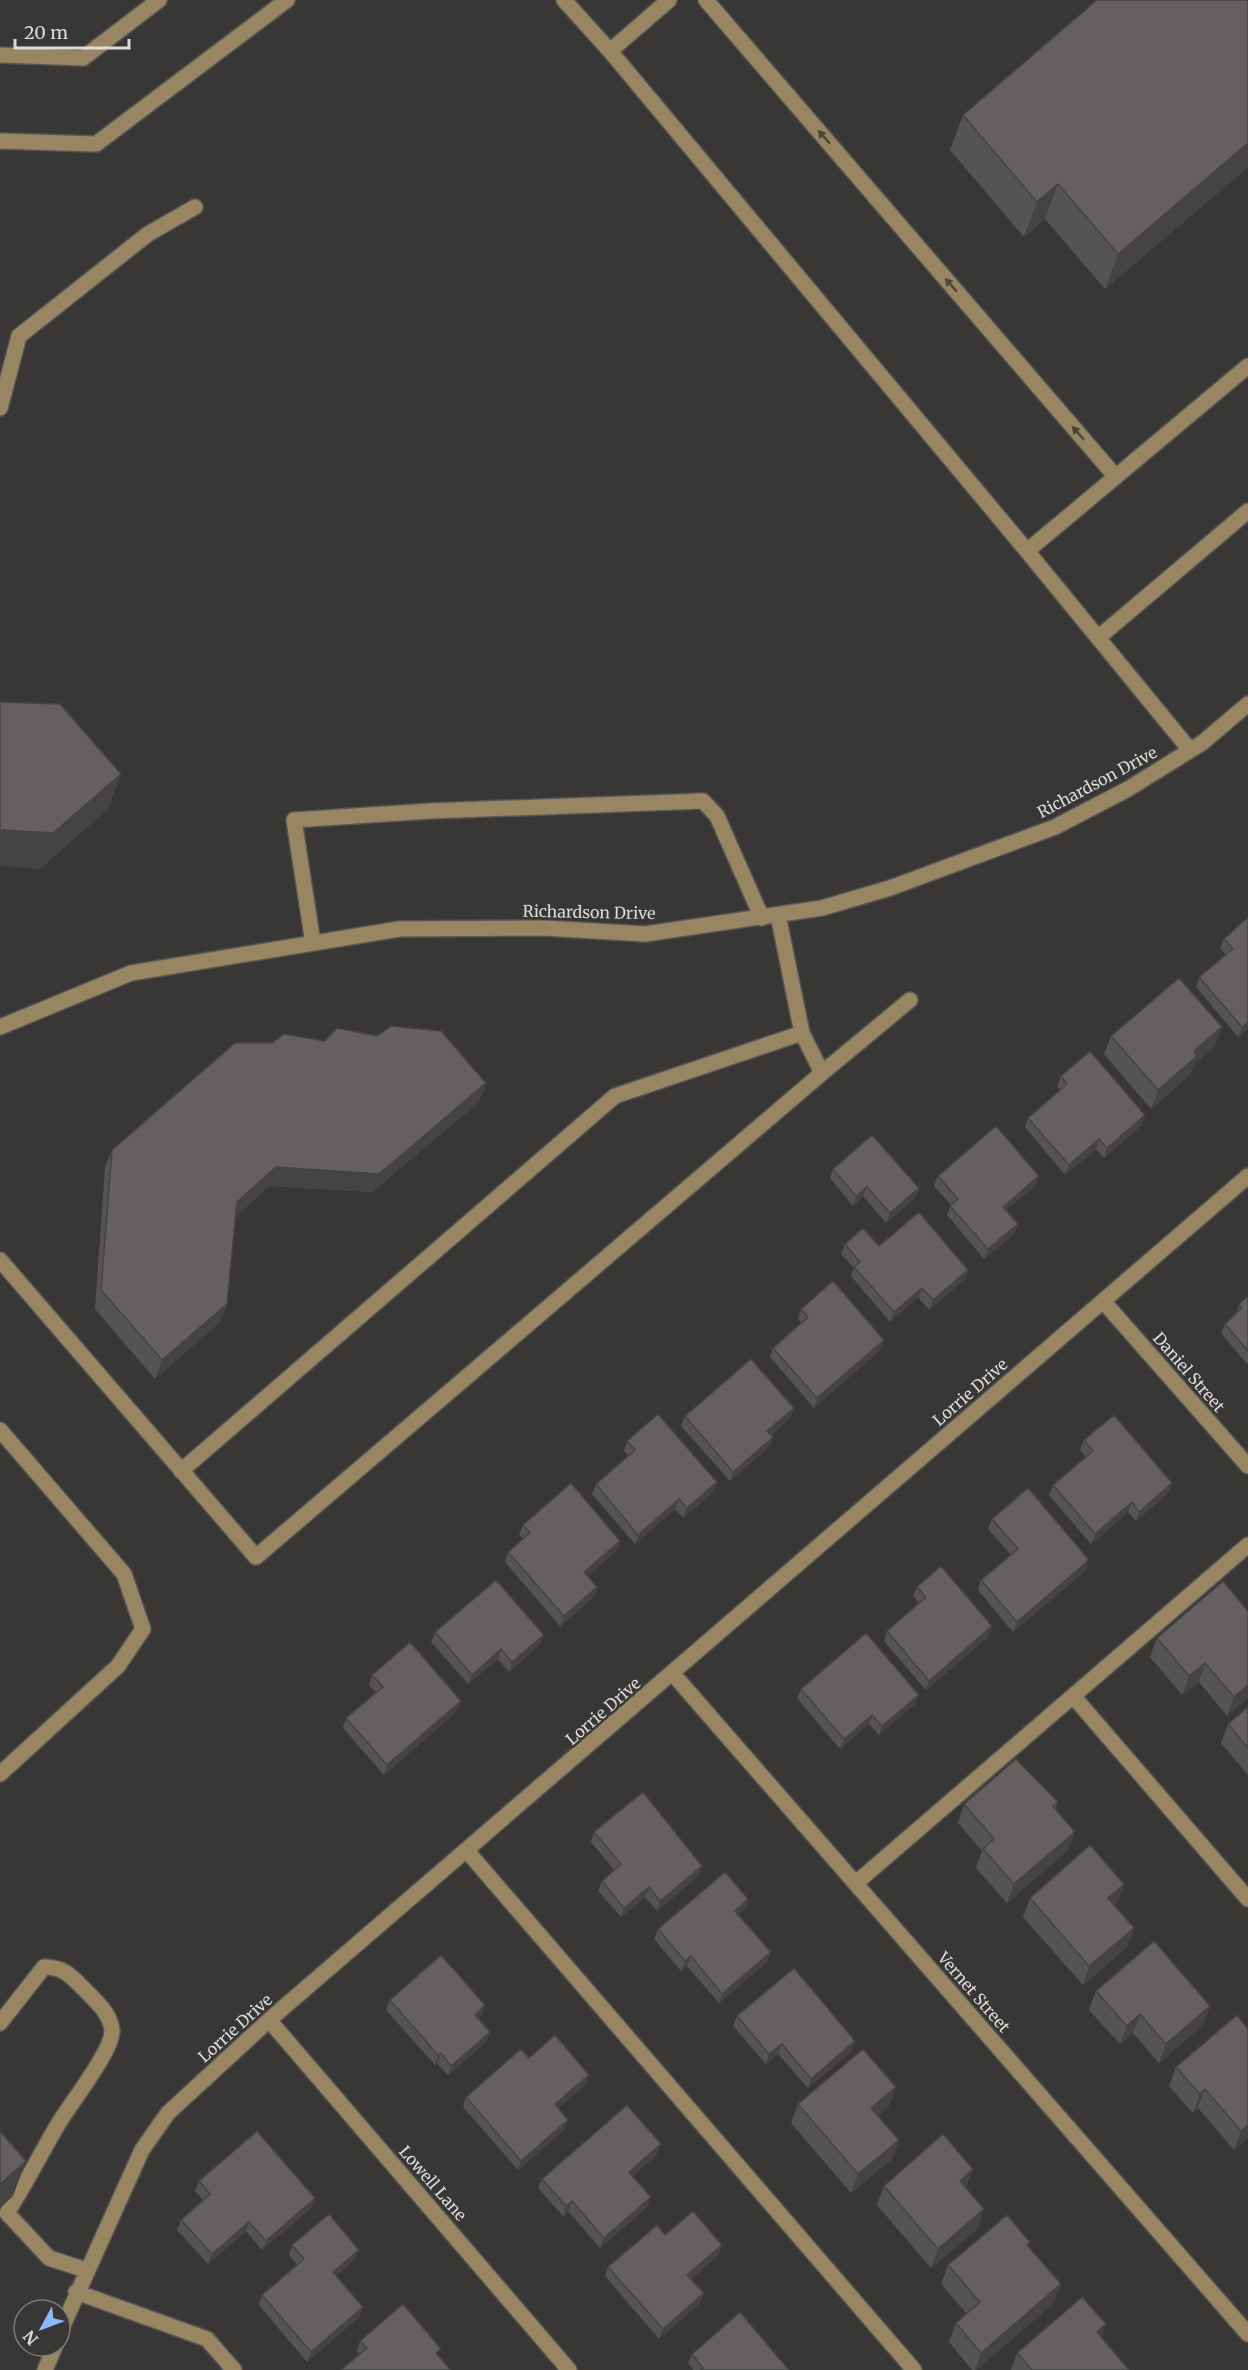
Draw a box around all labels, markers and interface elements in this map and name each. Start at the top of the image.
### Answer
scale bar [15,12,129,50]
text: 20 m [24,21,68,44]
one-way arrow [817,129,830,145]
one-way arrow [944,277,957,293]
one-way arrow [1072,426,1085,441]
street label: Richardson Drive [1034,742,1160,822]
street label: Richardson Drive [522,901,656,923]
street label: Daniel Street [1149,1328,1230,1417]
street label: Lorrie Drive [928,1354,1012,1430]
street label: Lorrie Drive [561,1673,645,1749]
street label: Vernet Street [933,1947,1015,2037]
street label: Lorrie Drive [194,1990,276,2066]
street label: Lowell Lane [395,2141,471,2225]
north arrow [12,2298,72,2358]
text: N [19,2326,42,2349]

